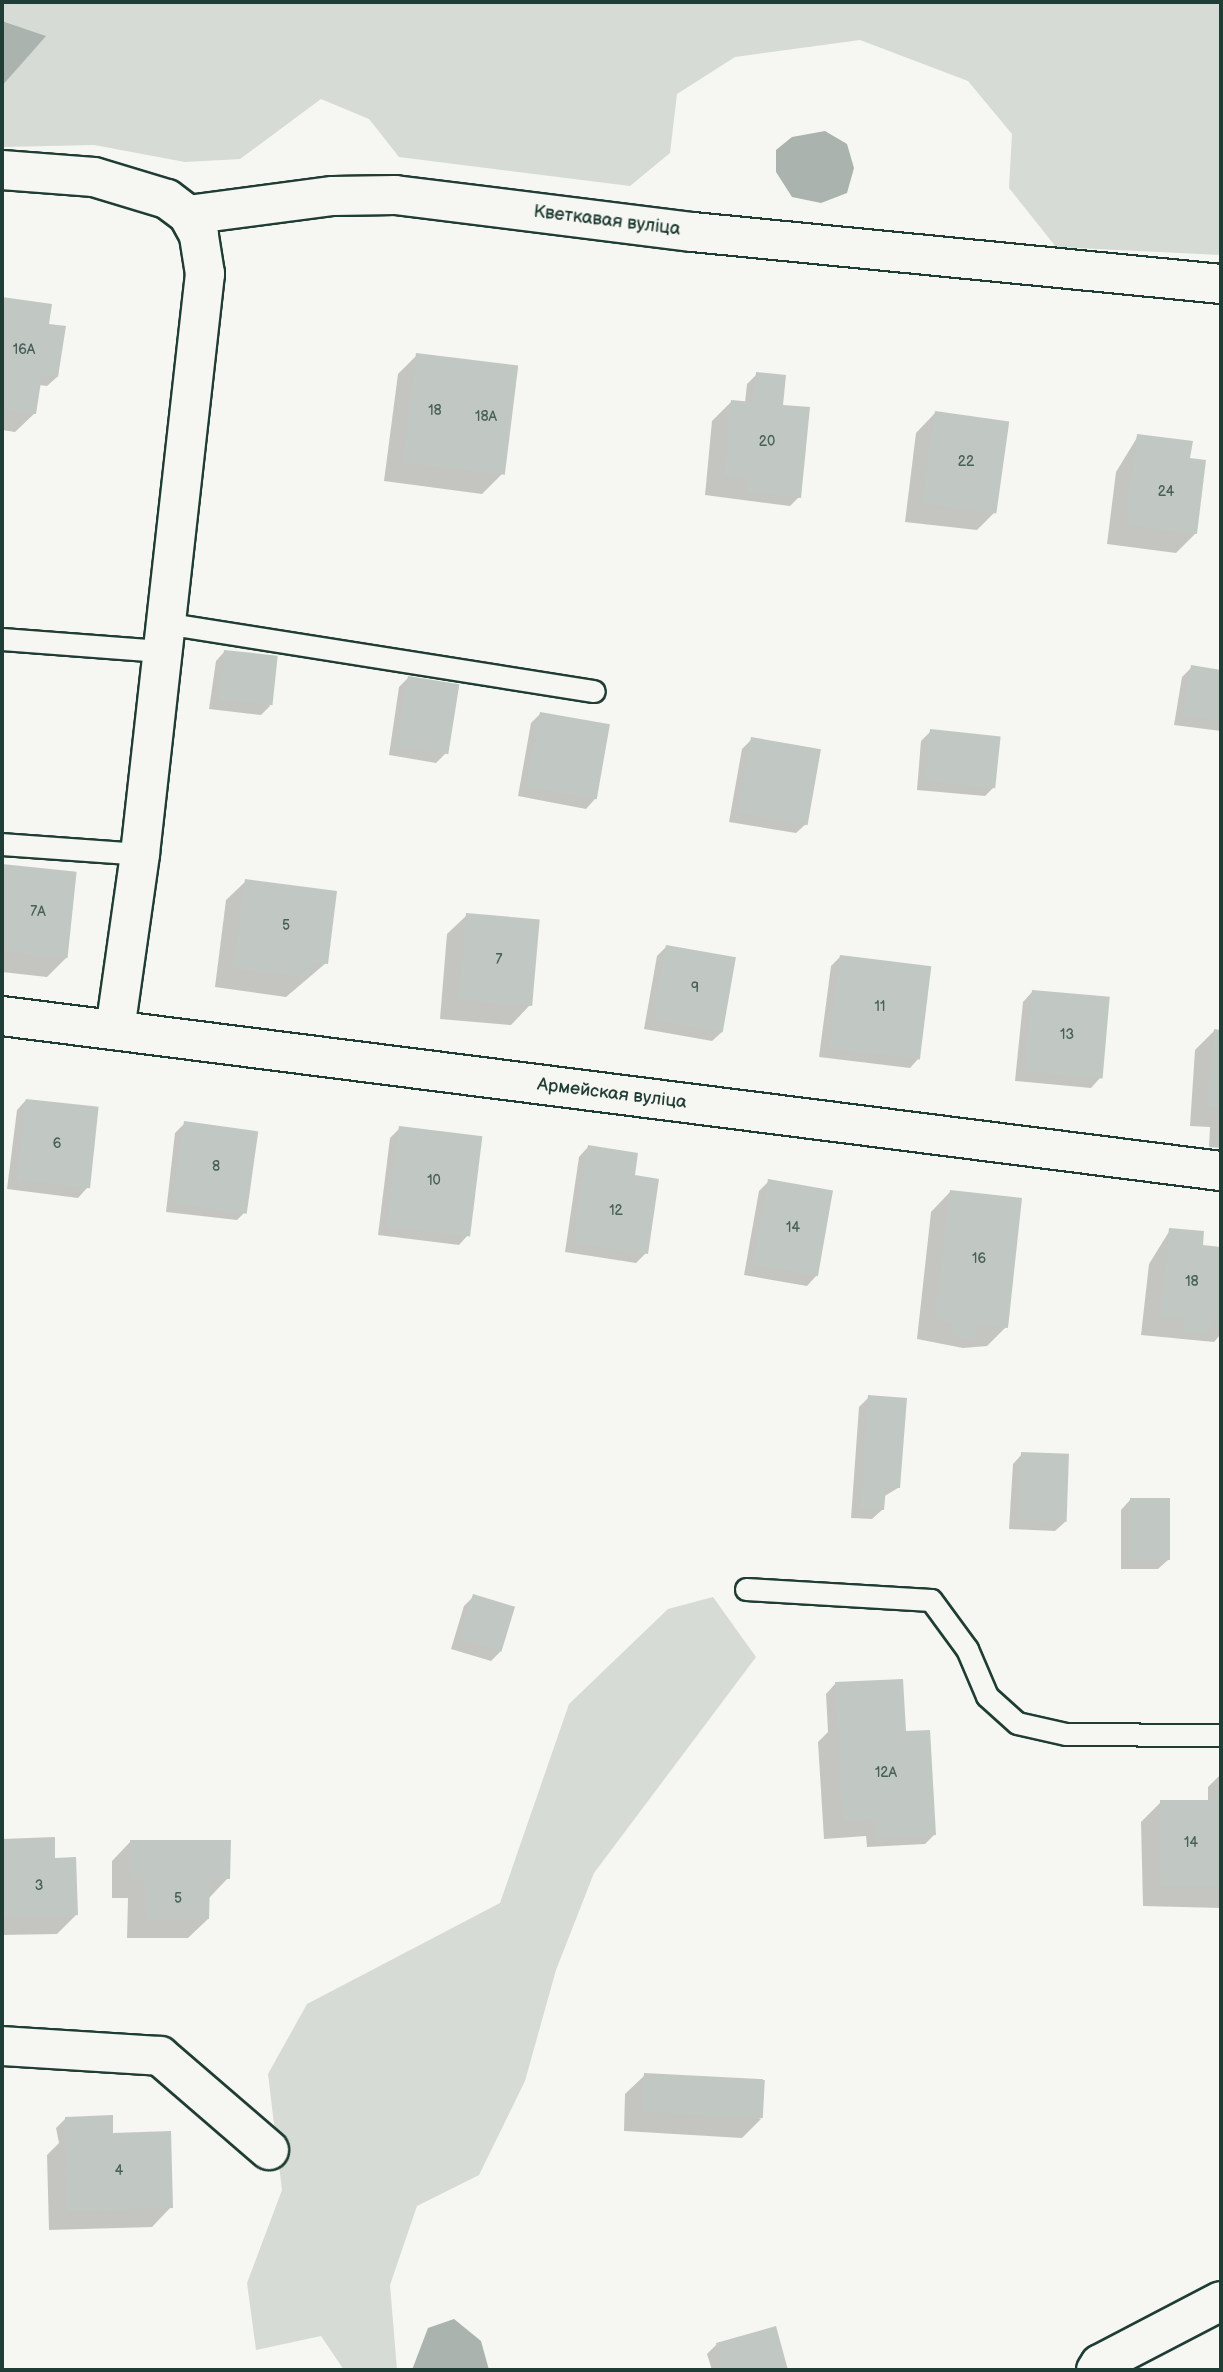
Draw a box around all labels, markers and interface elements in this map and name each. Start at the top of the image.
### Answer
street label: Кветкавая вуліца [532,201,682,241]
house number: 16А [13,342,35,358]
house number: 18 [428,403,442,419]
house number: 18А [475,409,497,425]
house number: 20 [759,434,775,450]
house number: 22 [958,454,974,470]
house number: 24 [1158,484,1174,500]
house number: 7А [30,904,46,920]
house number: 5 [282,918,290,934]
house number: 7 [496,952,502,968]
house number: 9 [691,980,699,996]
house number: 11 [875,999,885,1015]
house number: 13 [1060,1027,1074,1043]
street label: Армейская вуліца [536,1074,688,1114]
house number: 6 [53,1136,61,1152]
house number: 8 [212,1159,220,1175]
house number: 10 [427,1173,441,1189]
house number: 12 [609,1203,623,1219]
house number: 14 [786,1220,800,1236]
house number: 16 [972,1251,986,1267]
house number: 18 [1185,1274,1199,1290]
house number: 12А [875,1765,897,1781]
house number: 14 [1184,1835,1198,1851]
house number: 3 [35,1878,43,1894]
house number: 5 [174,1891,182,1907]
house number: 4 [115,2163,123,2179]

